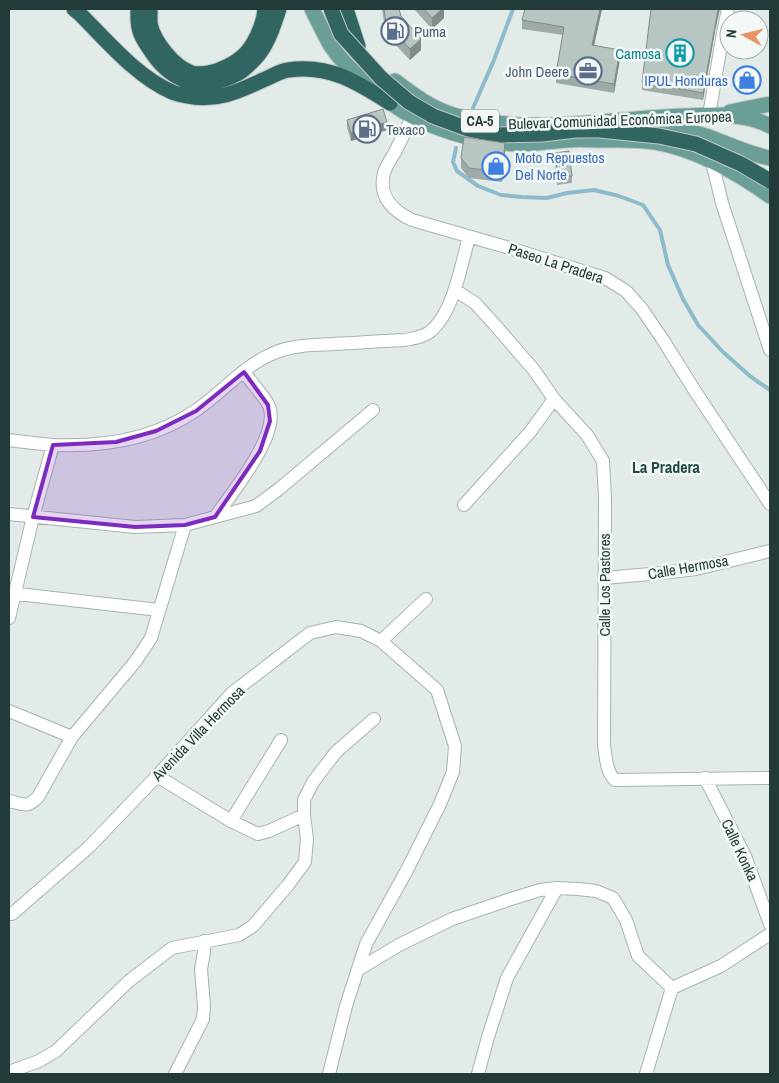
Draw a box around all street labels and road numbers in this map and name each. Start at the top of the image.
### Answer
street label: Bulevar Comunidad Económica Europea [508,106,732,134]
road number: CA-5 [461,110,499,132]
street label: Paseo La Pradera [506,238,607,288]
street label: Calle Los Pastores [594,533,615,637]
street label: Calle Hermosa [646,550,730,584]
street label: Avenida Villa Hermosa [146,681,249,786]
street label: Calle Konka [716,816,764,885]

